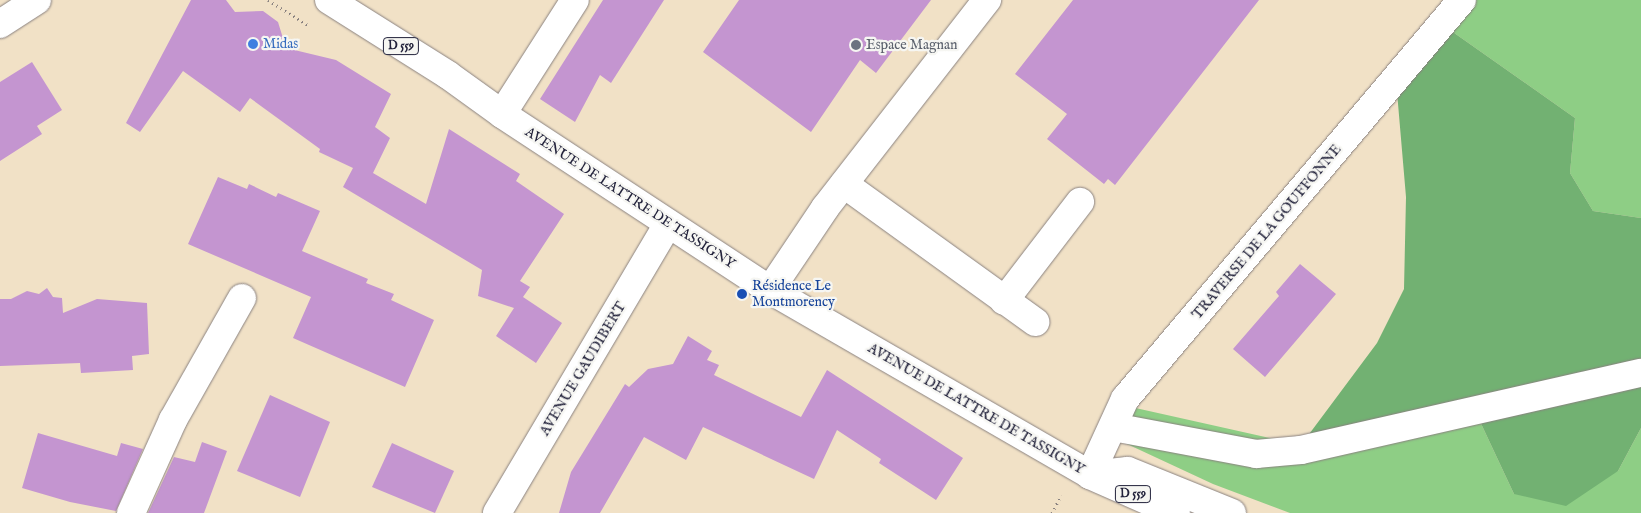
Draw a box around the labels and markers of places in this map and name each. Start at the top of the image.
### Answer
place label: Midas [263,36,298,52]
place label: Espace Magnan [866,37,958,53]
marker: Midas [247,38,259,50]
marker: Espace Magnan [850,39,862,51]
place label: Résidence Le Montmorency [752,278,835,310]
marker: Résidence Le Montmorency [736,288,748,300]

